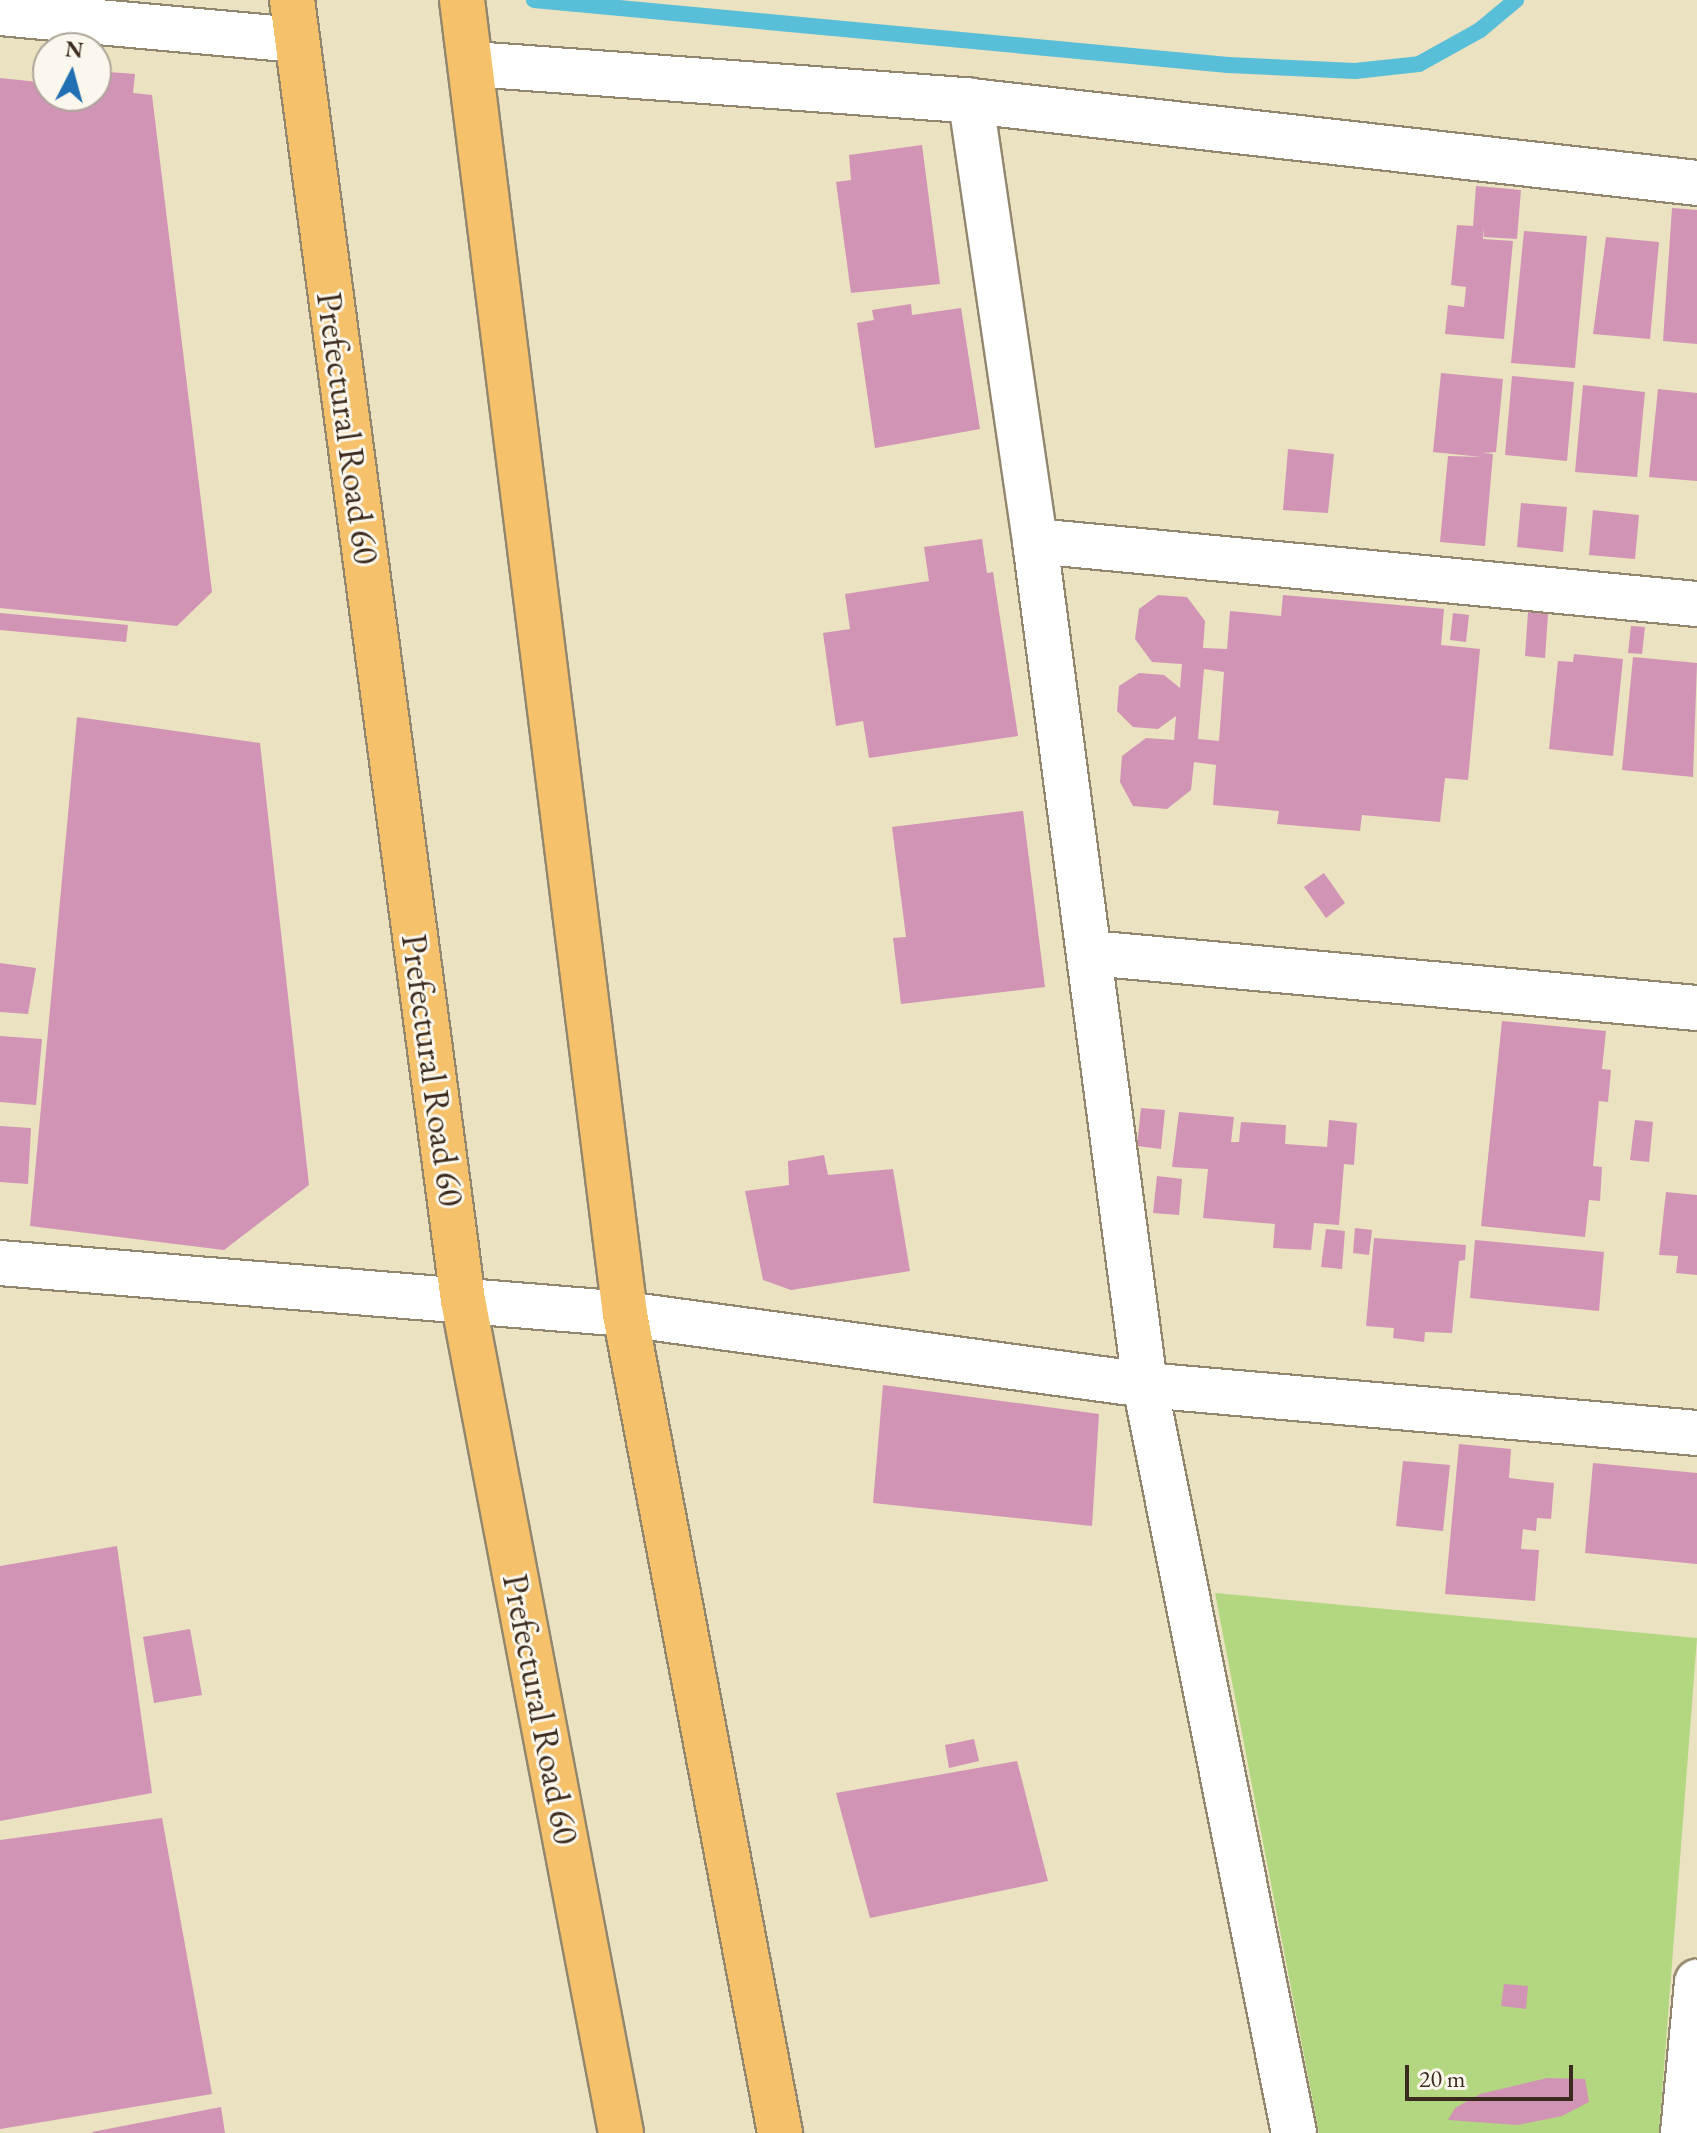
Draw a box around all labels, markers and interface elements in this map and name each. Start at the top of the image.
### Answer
north arrow [32,32,112,112]
text: N [64,34,85,65]
street label: Prefectural Road 60 [308,289,388,567]
street label: Prefectural Road 60 [393,931,473,1209]
street label: Prefectural Road 60 [494,1570,588,1848]
scale bar [1409,2049,1577,2099]
text: 20 m [1419,2063,1466,2094]

